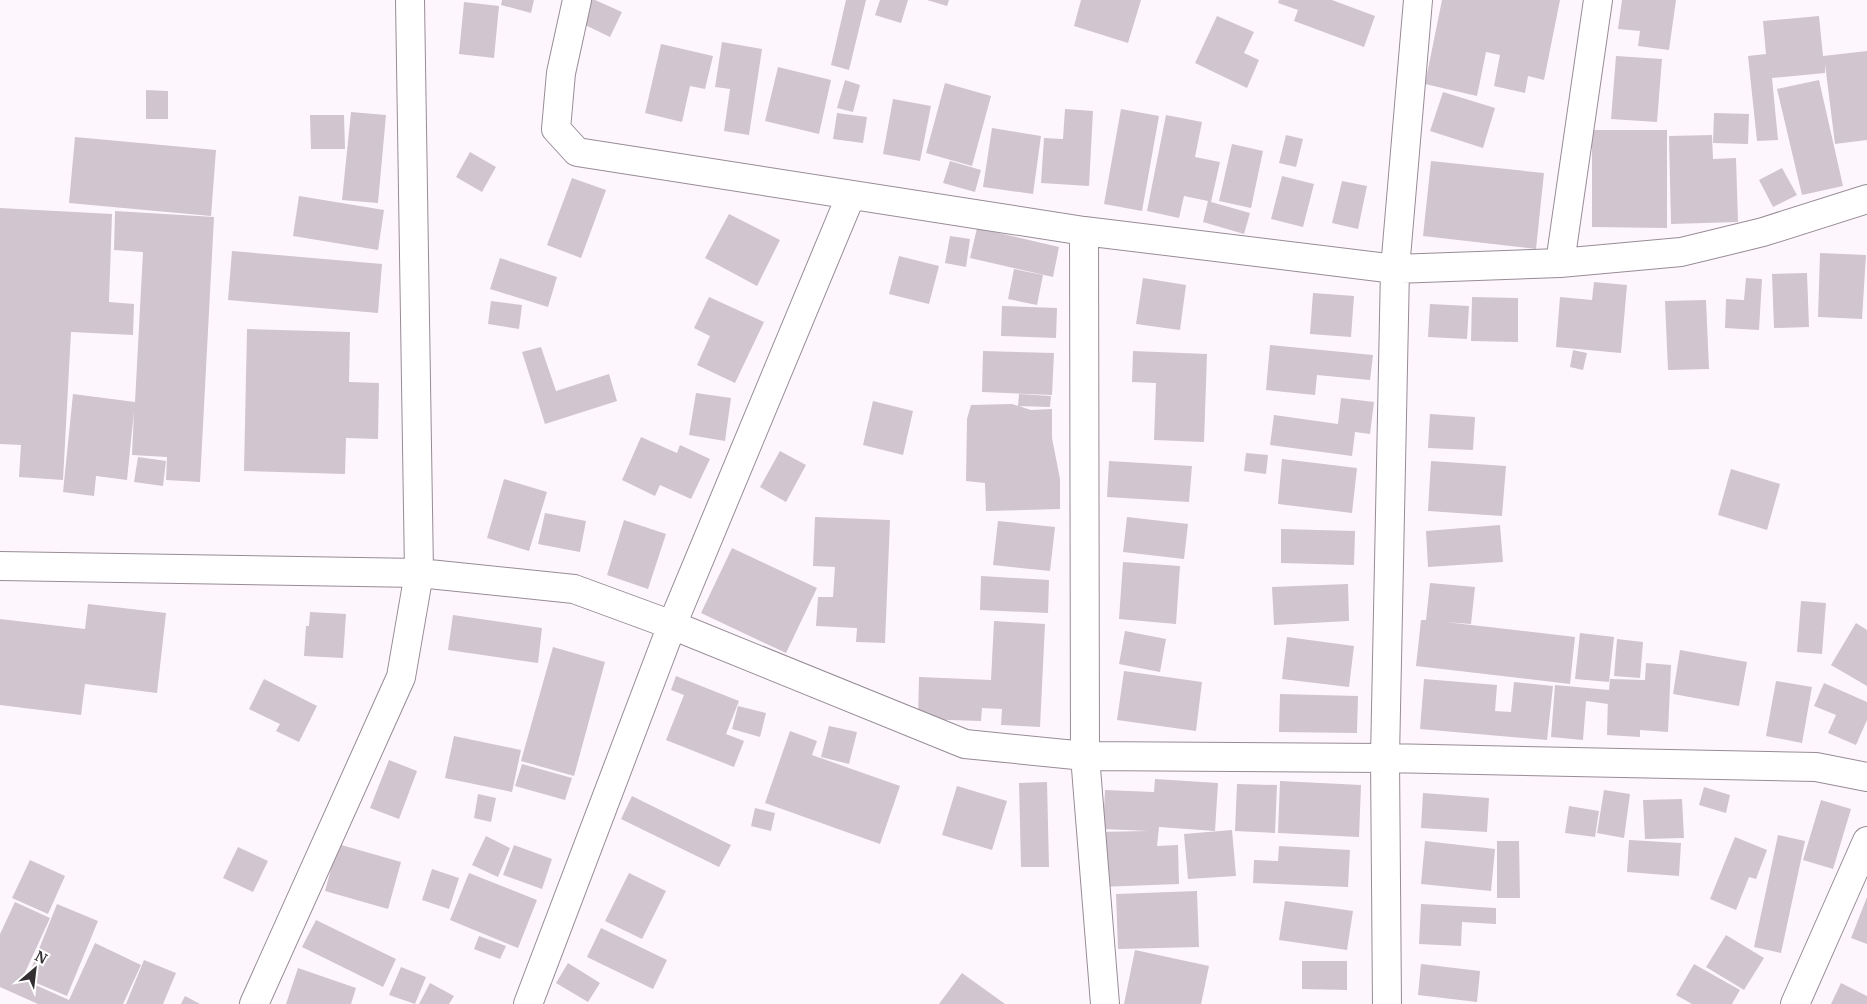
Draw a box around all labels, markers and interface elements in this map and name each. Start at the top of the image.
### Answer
north arrow [10,944,60,994]
text: N [32,947,50,968]

